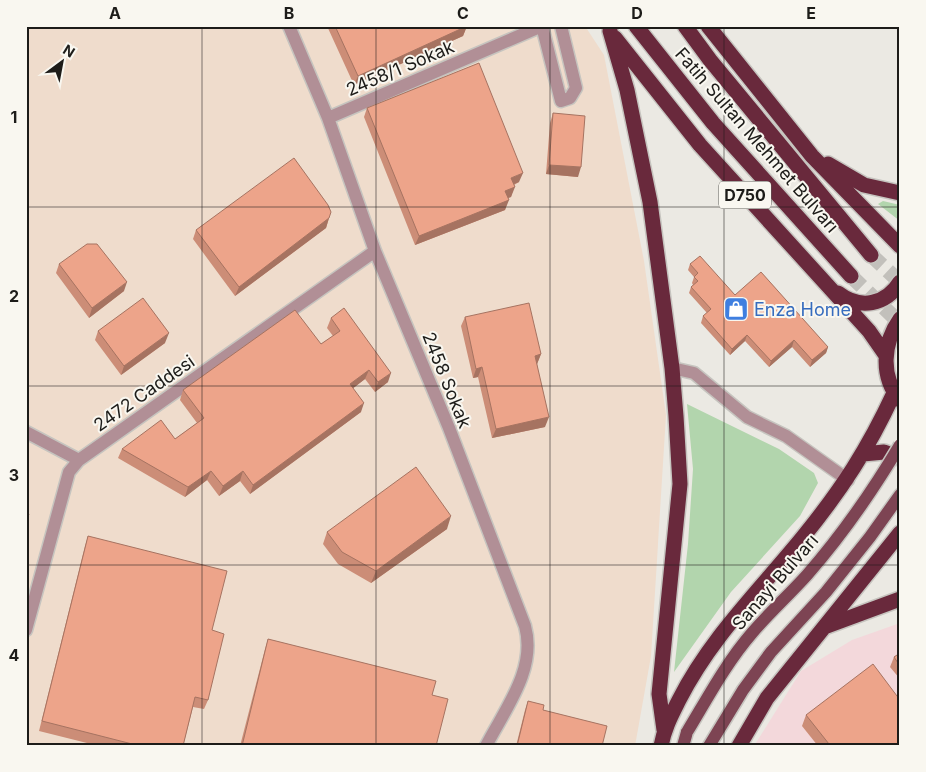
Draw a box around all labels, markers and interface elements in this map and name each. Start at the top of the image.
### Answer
text: A [109,3,121,23]
text: B [284,3,294,23]
text: C [457,3,469,23]
text: D [631,3,643,23]
text: E [806,3,816,23]
street label: 2458/1 Sokak [343,36,457,100]
north arrow [38,38,88,88]
text: N [60,41,78,61]
street label: Fatih Sultan Mehmet Bulvarı [671,43,843,237]
text: 1 [11,107,17,127]
road number: D750 [719,182,771,208]
text: 2 [9,286,19,306]
shop icon: Enza Home [723,296,749,322]
place label: Enza Home [754,299,851,320]
street label: 2458 Sokak [418,329,476,431]
street label: 2472 Caddesi [90,350,198,436]
text: 3 [9,465,19,485]
street label: Sanayi Bulvarı [728,530,822,634]
text: 4 [9,645,20,665]

